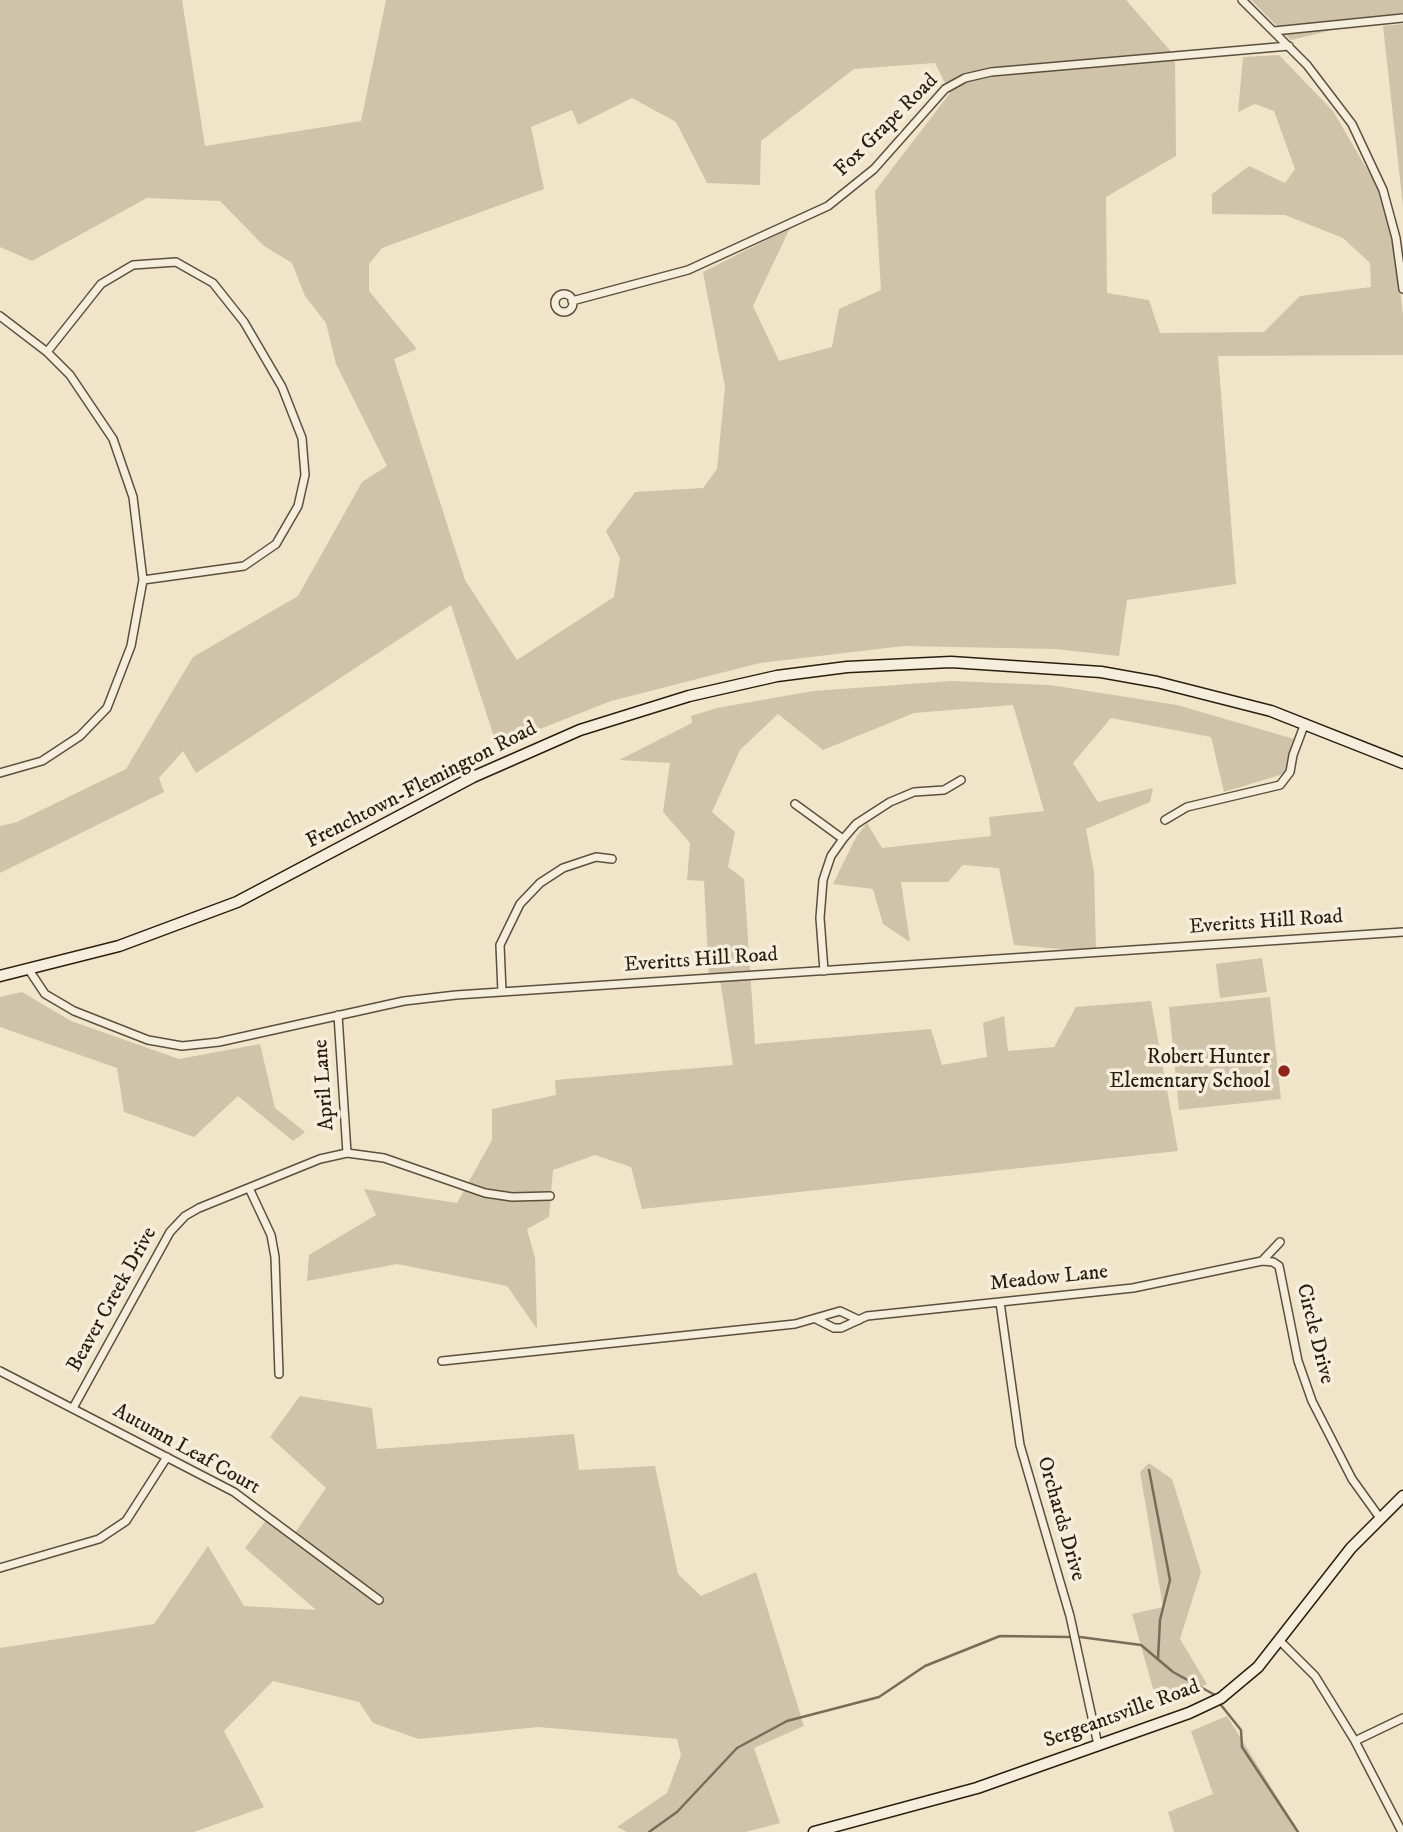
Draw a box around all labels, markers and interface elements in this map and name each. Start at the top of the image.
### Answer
street label: Fox Grape Road [830,69,944,183]
street label: Frenchtown-Flemington Road [303,717,541,855]
street label: Everitts Hill Road [1188,905,1344,941]
street label: Everitts Hill Road [623,943,779,979]
street label: April Lane [309,1038,341,1132]
place label: Robert Hunter Elementary School [1109,1046,1270,1096]
marker: Robert Hunter Elementary School [1276,1063,1292,1079]
street label: Beaver Creek Drive [63,1223,163,1377]
street label: Meadow Lane [989,1260,1109,1298]
street label: Circle Drive [1289,1281,1339,1387]
street label: Autumn Leaf Court [108,1399,264,1501]
street label: Orchards Drive [1030,1454,1090,1584]
street label: Sergeantsville Road [1041,1675,1203,1755]

